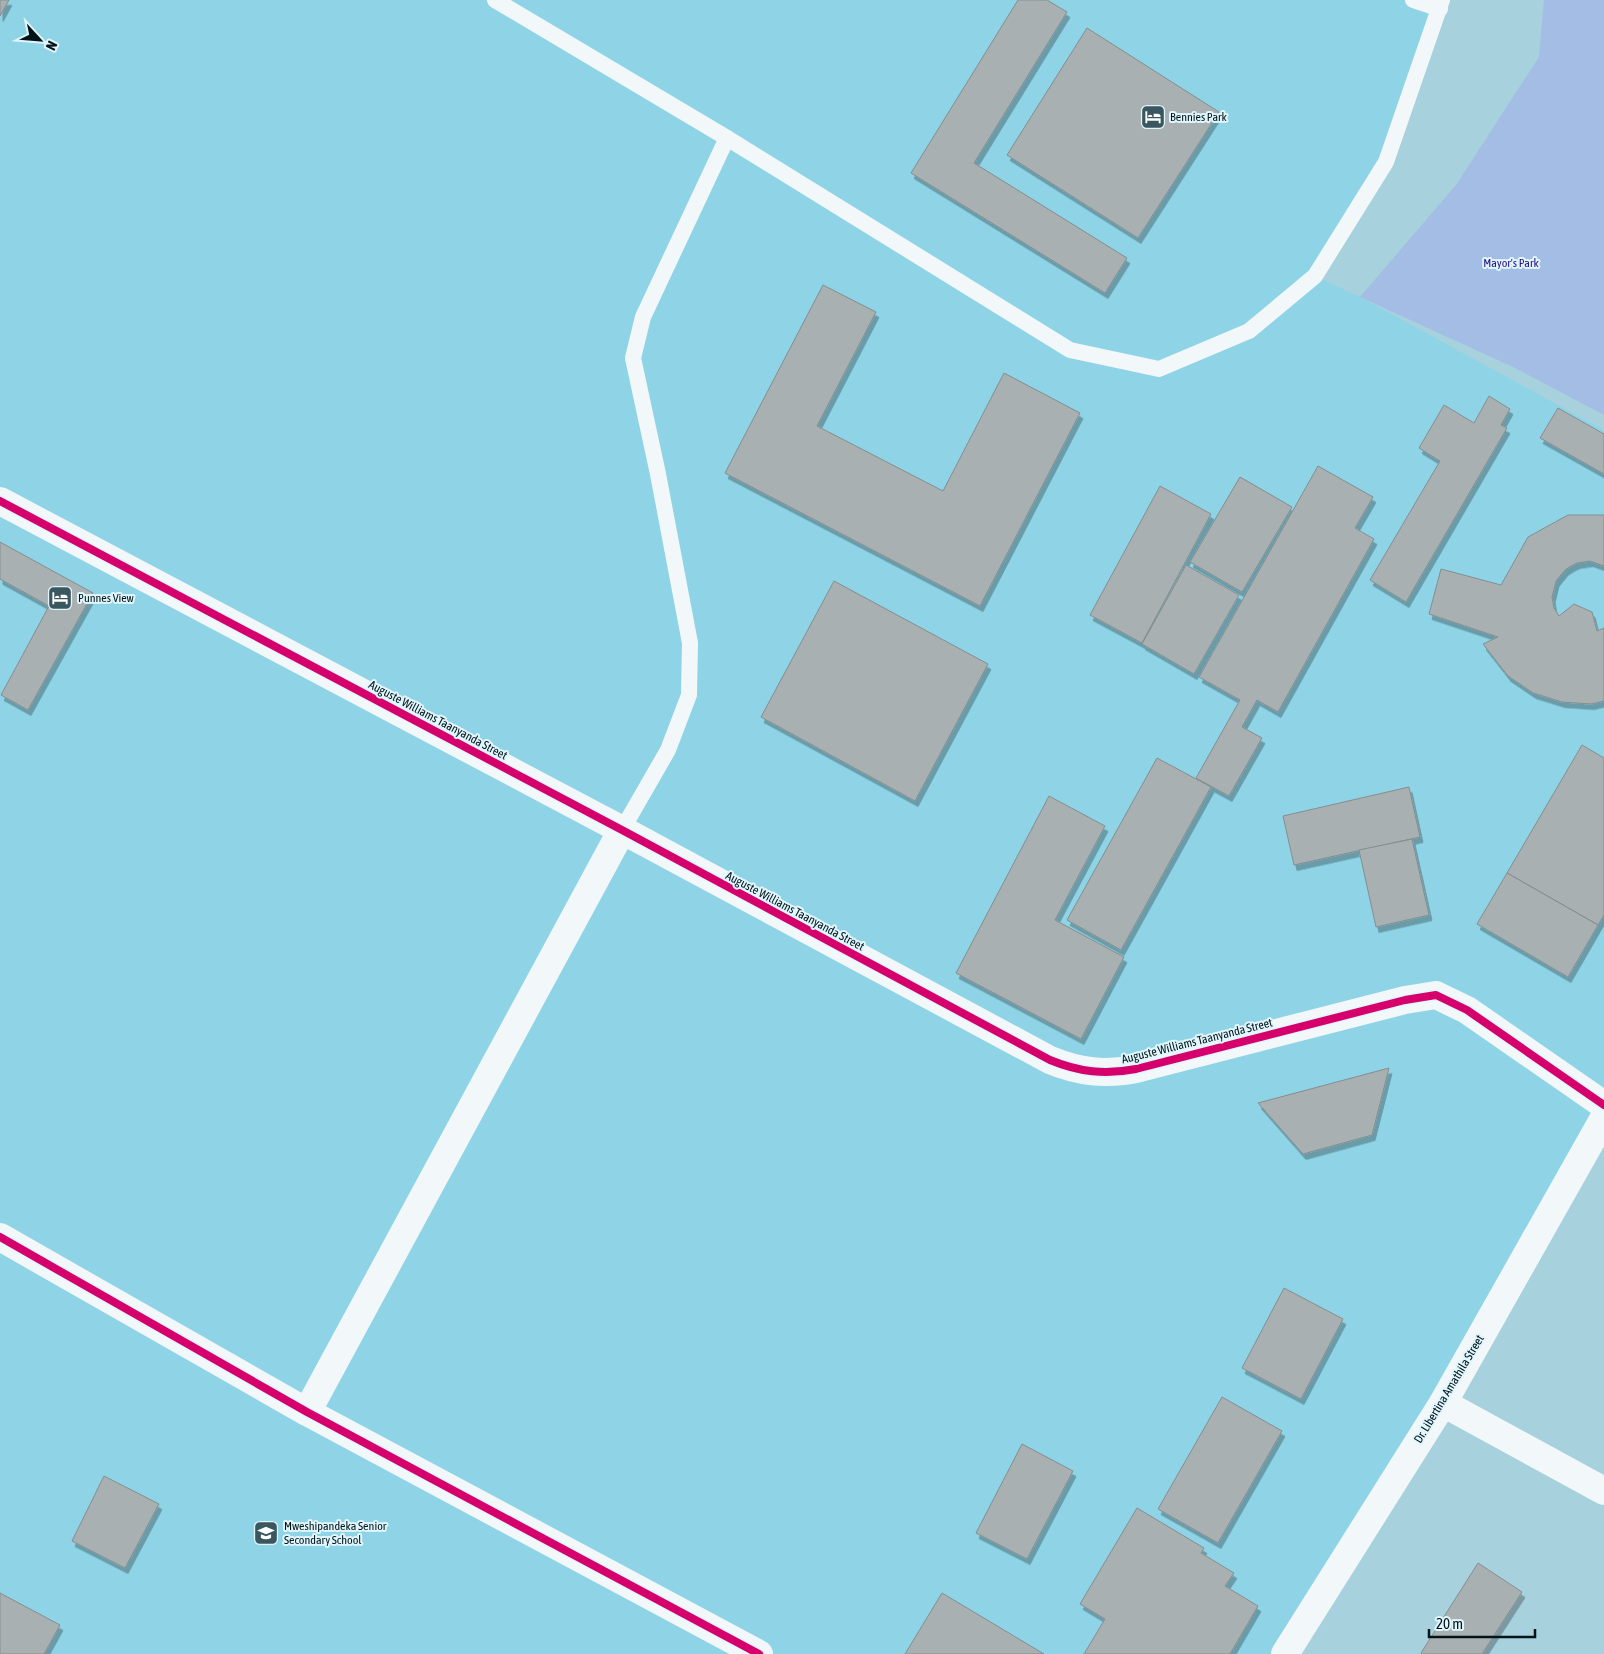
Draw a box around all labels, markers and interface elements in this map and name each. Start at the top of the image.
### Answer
north arrow [15,15,65,65]
text: N [43,38,61,53]
hotel icon: Bennies Park [1140,104,1166,130]
place label: Bennies Park [1170,110,1228,124]
park label: Mayor's Park [1483,256,1539,270]
hotel icon: Punnes View [47,585,73,611]
place label: Punnes View [78,591,134,605]
street label: Auguste Williams Taanyanda Street [366,677,510,763]
street label: Auguste Williams Taanyanda Street [723,868,867,954]
street label: Auguste Williams Taanyanda Street [1120,1015,1274,1067]
street label: Dr. Libertina Amathila Street [1411,1332,1487,1446]
place label: Mweshipandeka Senior Secondary School [284,1519,387,1547]
school or university icon: Mweshipandeka Senior Secondary School [253,1520,279,1546]
scale bar [1429,1606,1535,1638]
text: 20 m [1436,1615,1463,1632]

